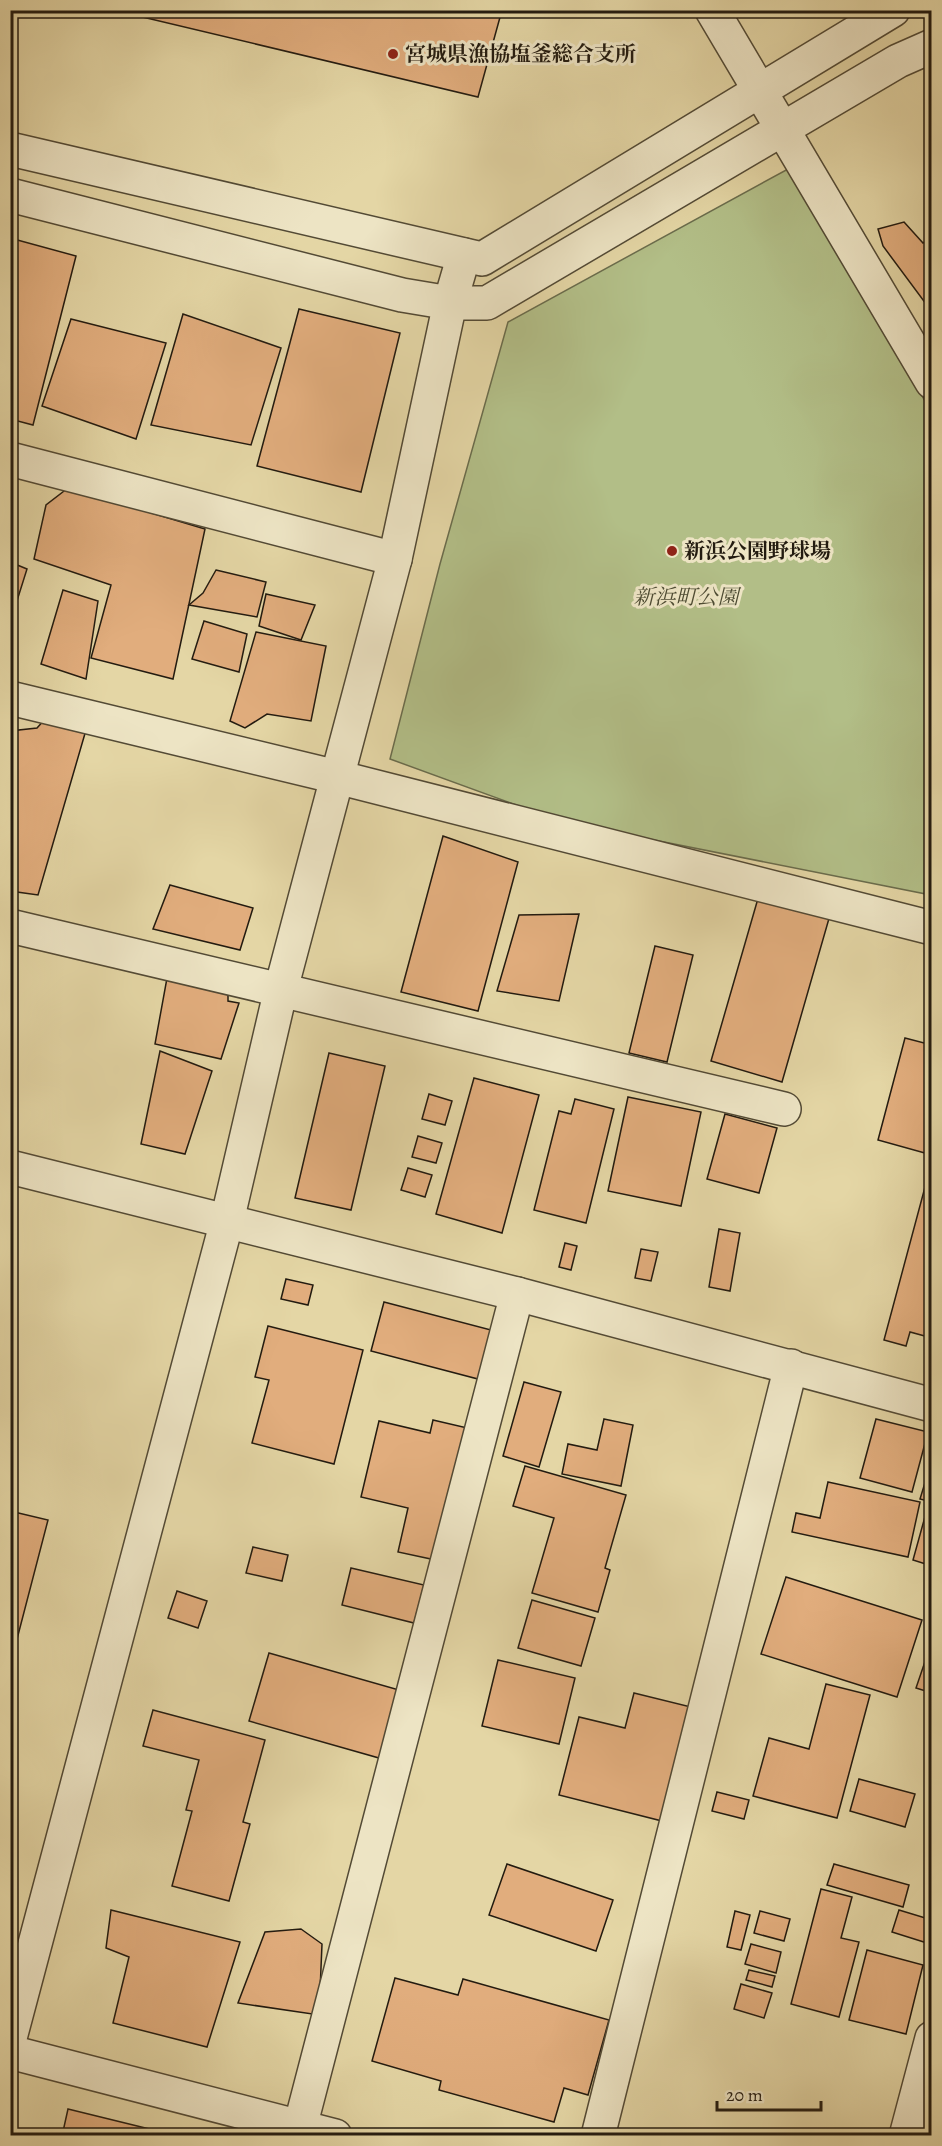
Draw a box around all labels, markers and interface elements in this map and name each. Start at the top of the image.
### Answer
place label: 宮城県漁協塩釜総合支所 [405,40,636,68]
marker: 宮城県漁協塩釜総合支所 [386,47,400,61]
place label: 新浜公園野球場 [684,537,831,565]
marker: 新浜公園野球場 [665,544,679,558]
park label: 新浜町公園 [634,583,741,611]
scale bar [717,2074,820,2112]
text: 20 m [726,2083,763,2107]

